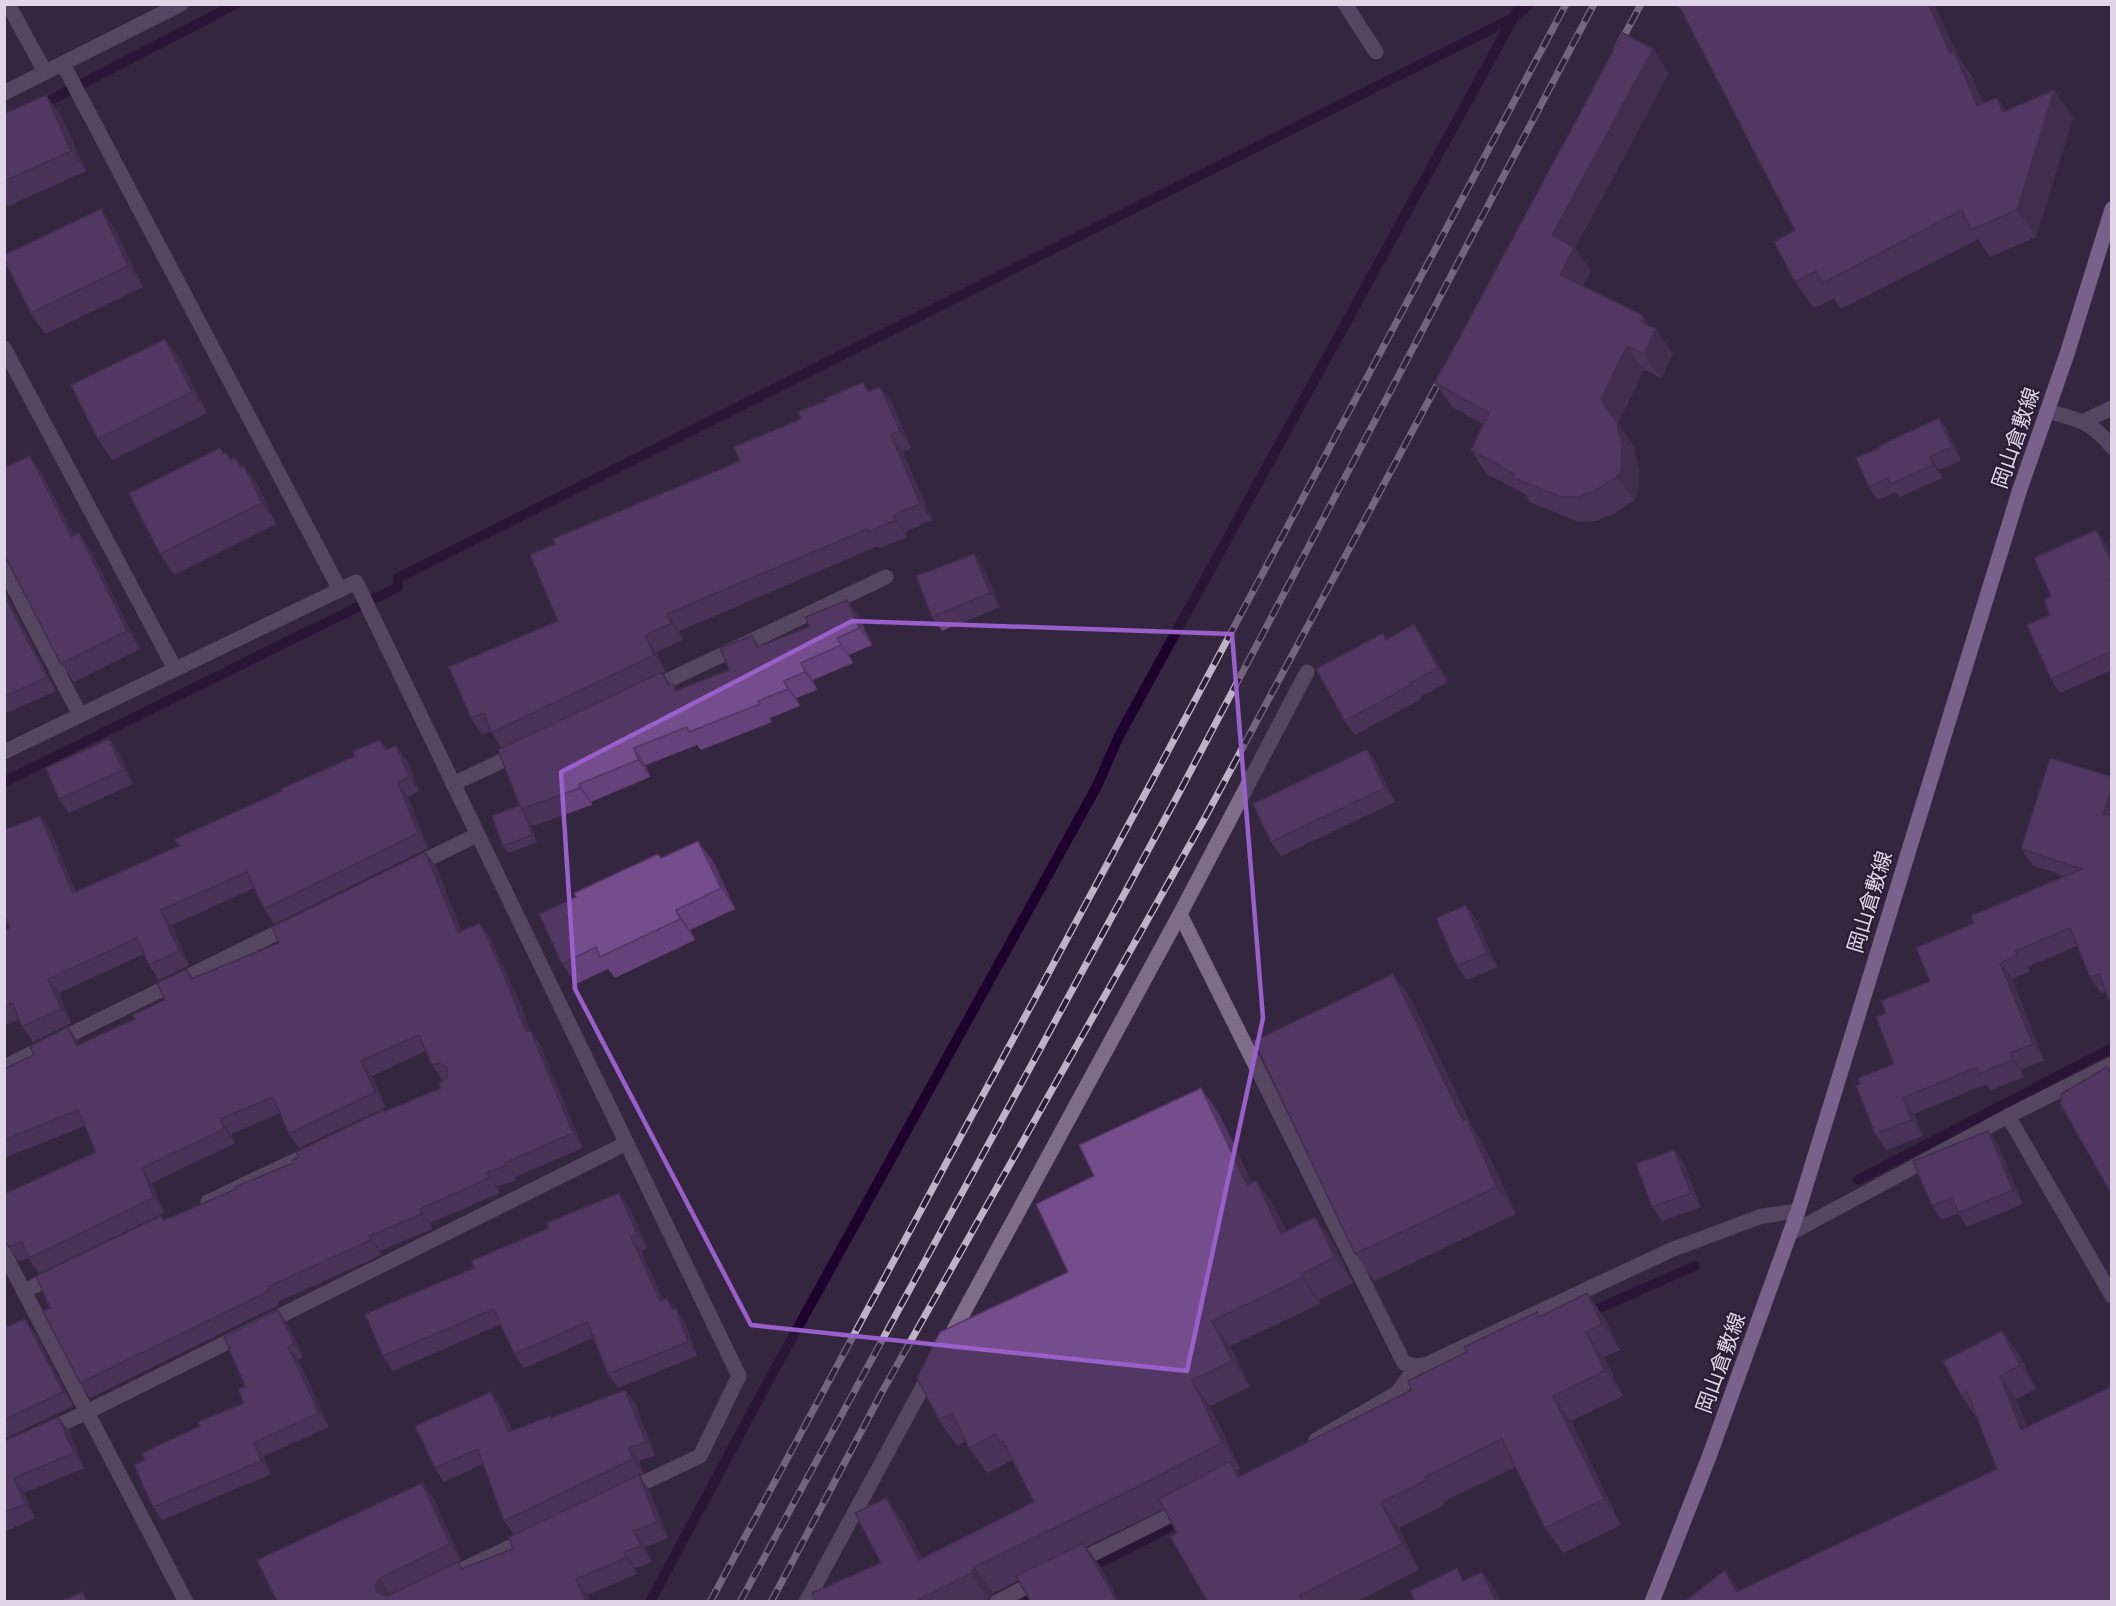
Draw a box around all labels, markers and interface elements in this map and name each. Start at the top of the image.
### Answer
street label: 岡山倉敷線 [1982,383,2045,492]
street label: 岡山倉敷線 [1837,847,1898,956]
street label: 岡山倉敷線 [1686,1308,1751,1417]

